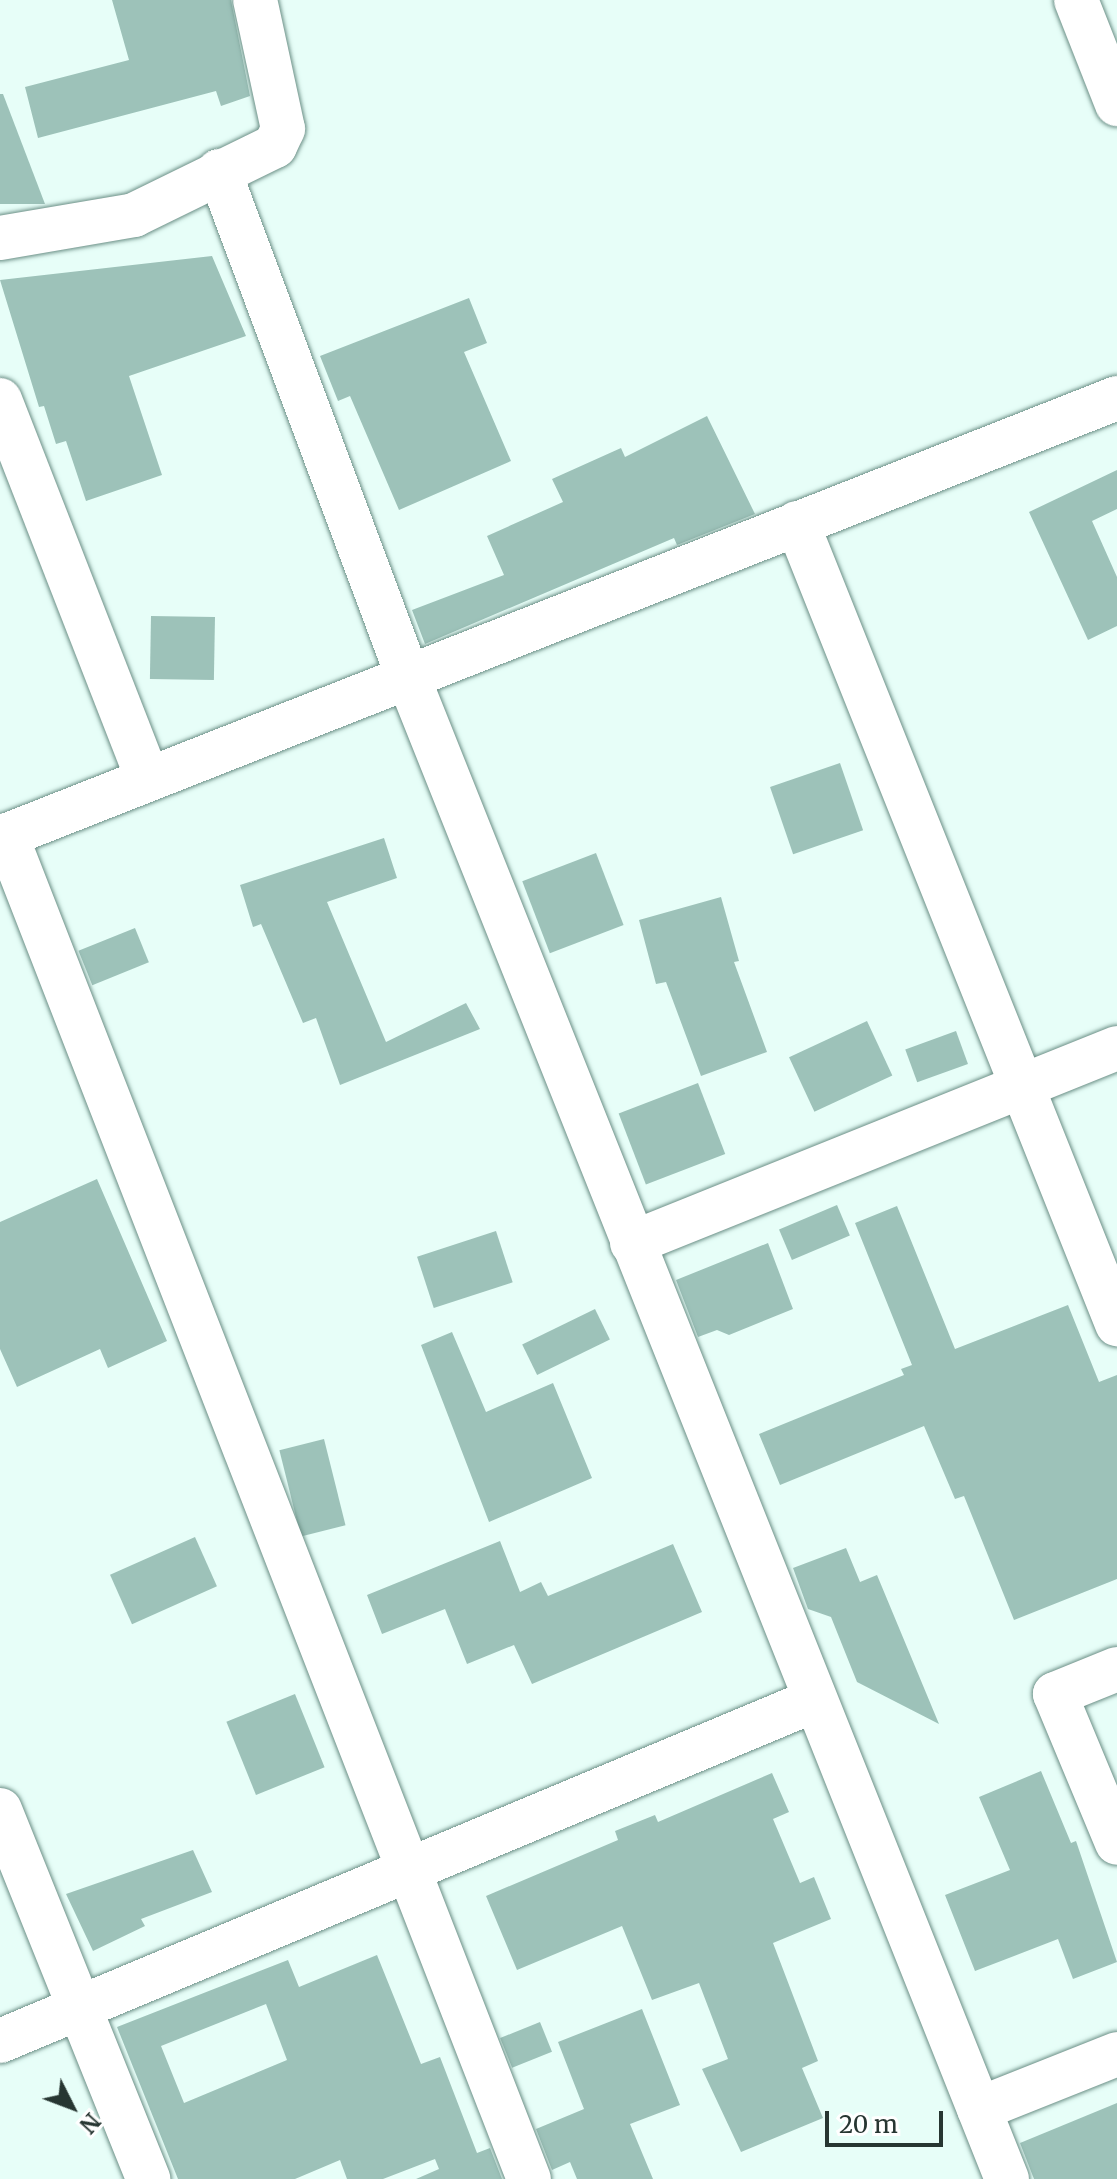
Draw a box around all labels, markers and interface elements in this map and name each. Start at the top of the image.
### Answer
north arrow [32,2067,112,2147]
scale bar [829,2095,947,2145]
text: N [74,2107,106,2139]
text: 20 m [839,2109,898,2140]

